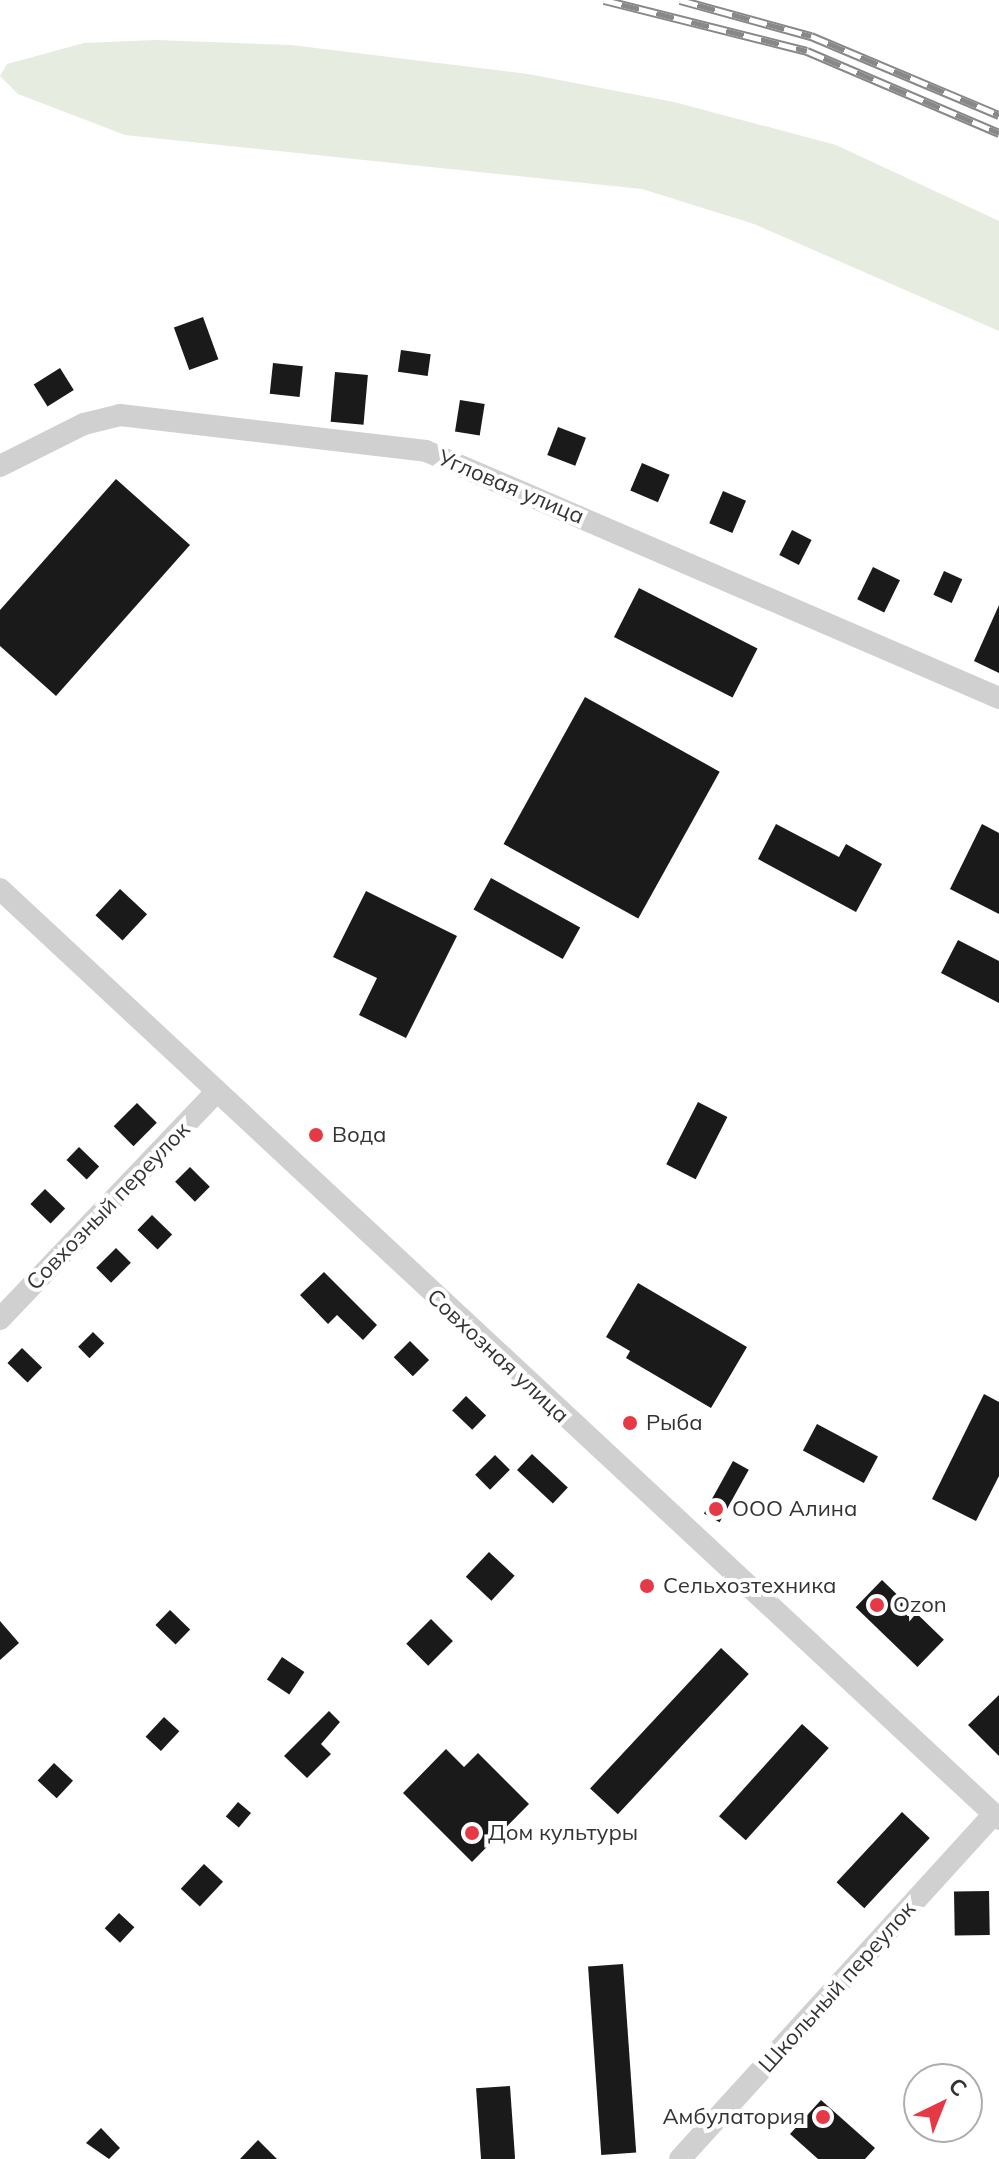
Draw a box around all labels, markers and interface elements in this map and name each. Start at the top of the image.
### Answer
street label: Угловая улица [434,444,588,530]
street label: Совхозный переулок [21,1116,195,1296]
place label: Вода [332,1122,387,1148]
marker: Вода [307,1126,325,1144]
street label: Совхозная улица [422,1284,574,1428]
place label: Рыба [646,1410,703,1436]
marker: Рыба [621,1414,639,1432]
place label: ООО Алина [732,1496,857,1522]
marker: ООО Алина [707,1500,725,1518]
place label: Сельхозтехника [663,1573,836,1599]
marker: Сельхозтехника [638,1577,656,1595]
place label: Ozon [893,1592,947,1618]
marker: Ozon [868,1596,886,1614]
place label: Дом культуры [488,1820,638,1846]
marker: Дом культуры [463,1824,481,1842]
street label: Школьный переулок [753,1896,921,2078]
north arrow [903,2063,983,2143]
text: С [943,2072,973,2102]
place label: Амбулатория [662,2104,805,2130]
marker: Амбулатория [812,2106,834,2128]

